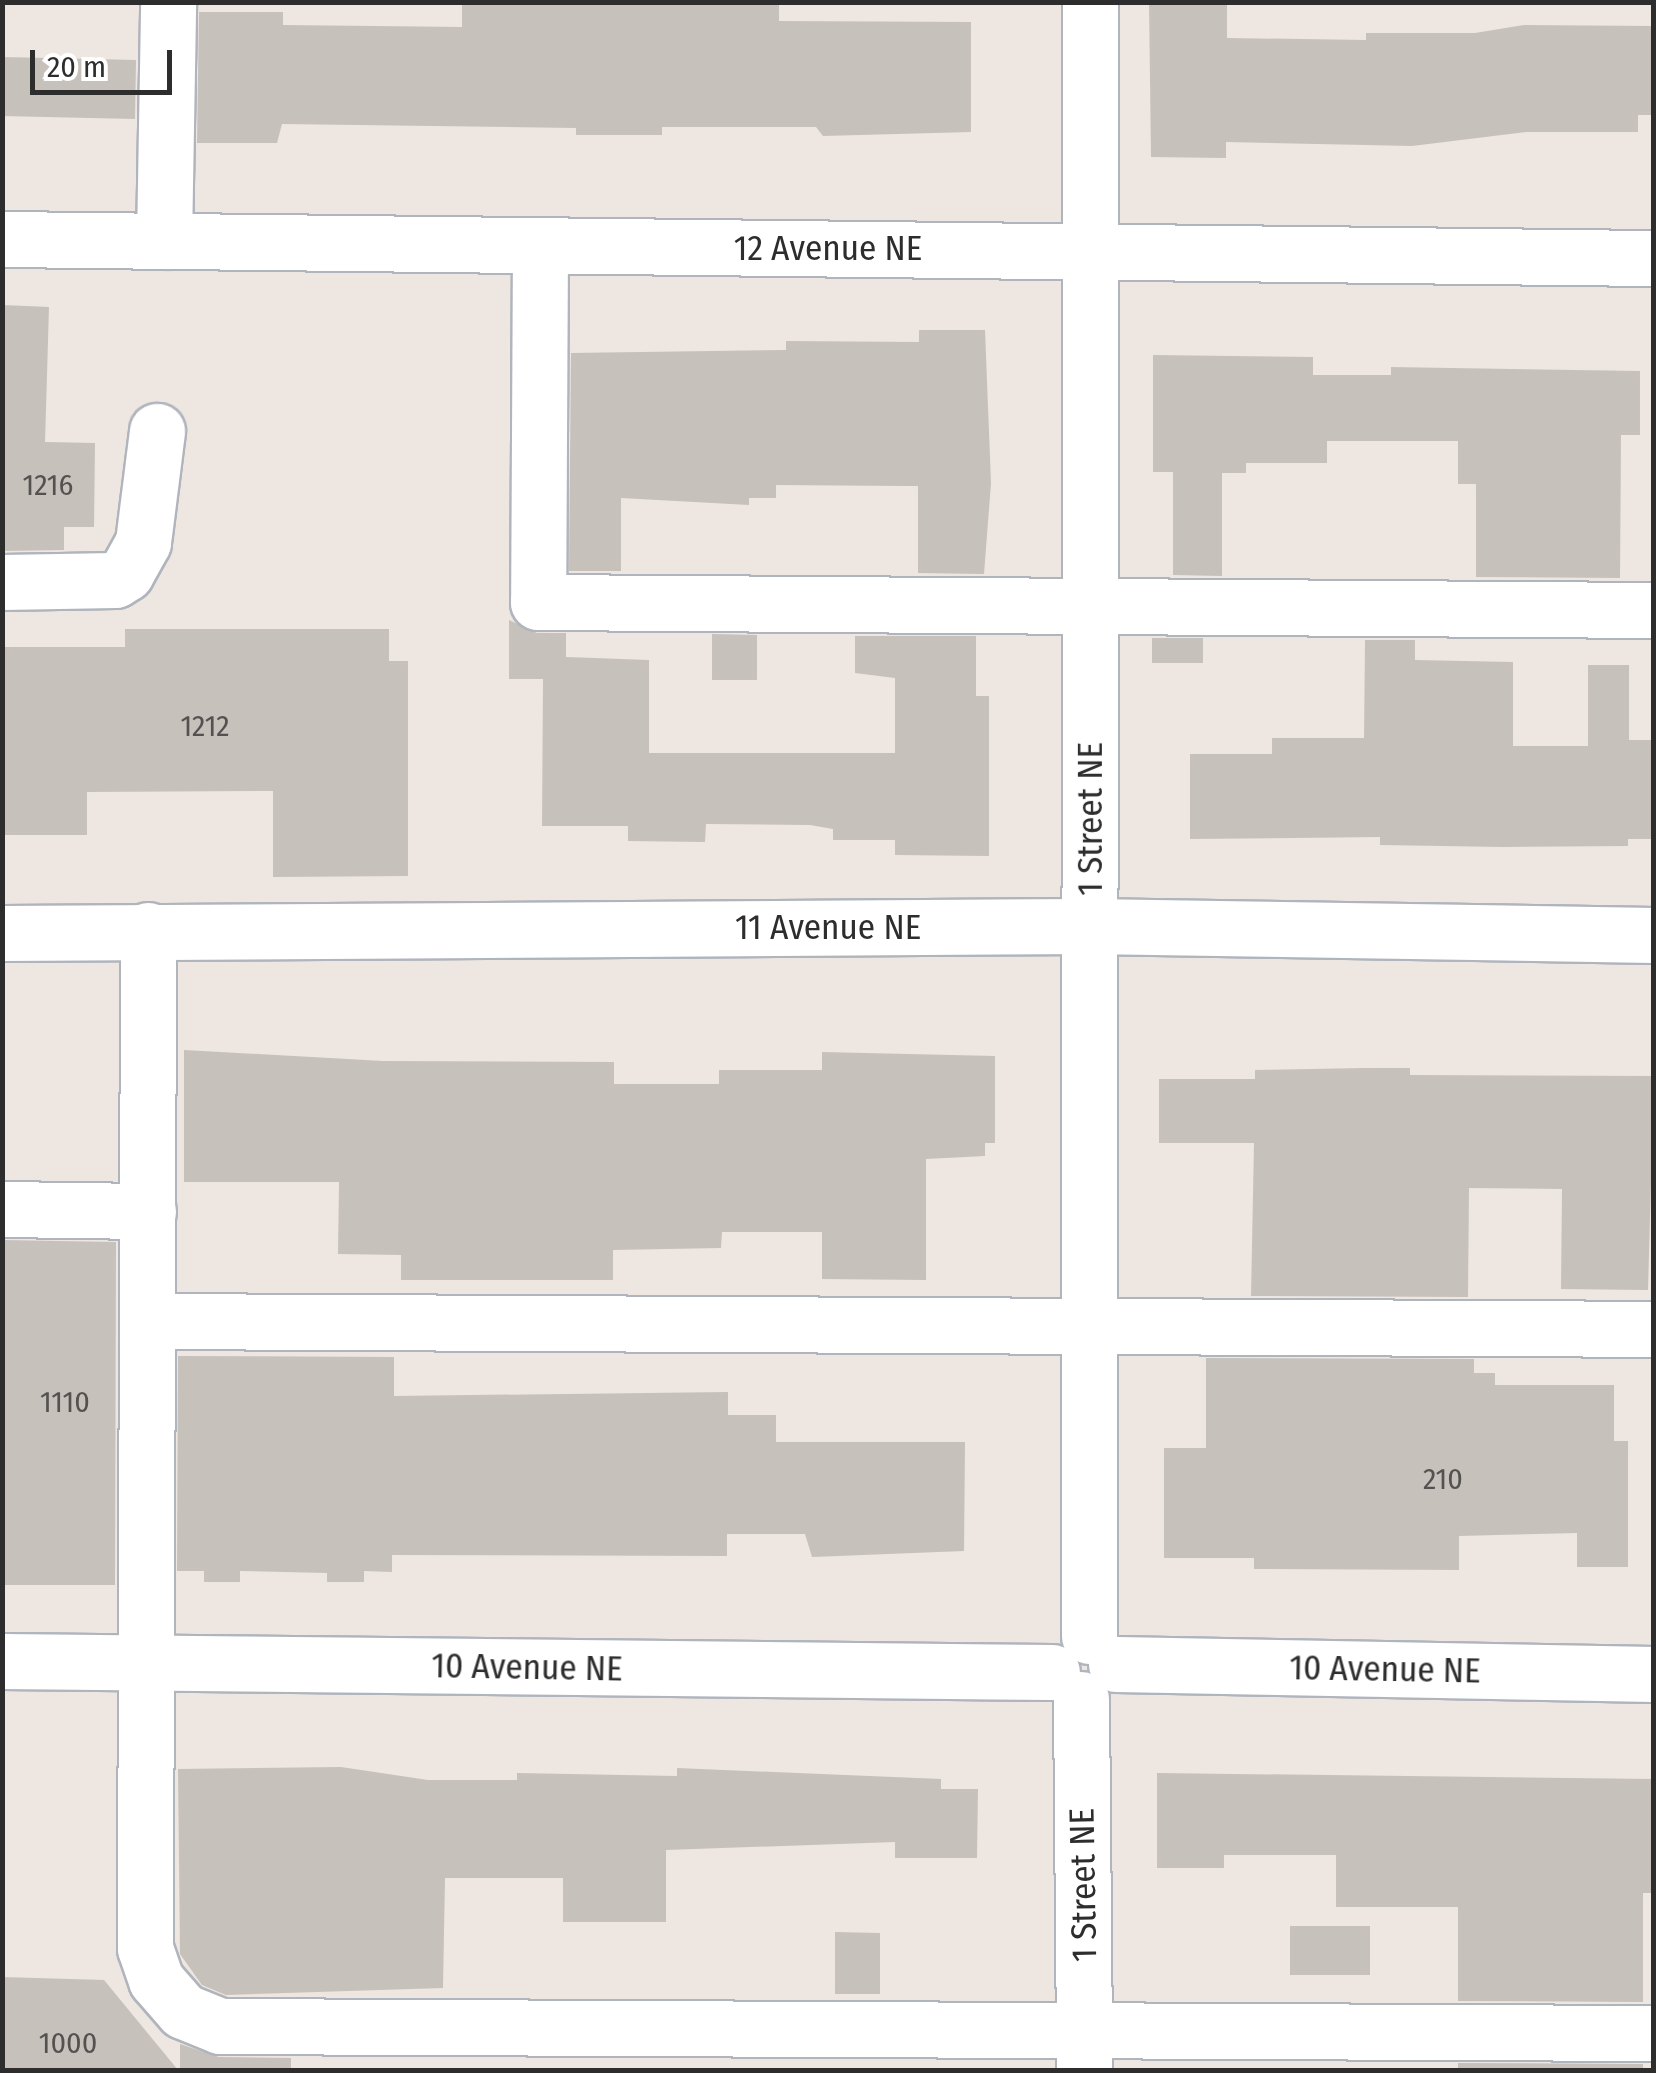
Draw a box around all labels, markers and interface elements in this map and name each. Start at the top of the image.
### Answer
scale bar [35,30,178,92]
text: 20 m [47,49,106,85]
street label: 12 Avenue NE [734,227,922,269]
house number: 1216 [23,467,73,503]
house number: 1212 [180,708,230,744]
street label: 1 Street NE [1069,742,1111,896]
street label: 11 Avenue NE [735,906,921,948]
house number: 1110 [40,1384,90,1420]
house number: 210 [1423,1461,1463,1497]
street label: 10 Avenue NE [431,1644,623,1690]
street label: 10 Avenue NE [1289,1646,1481,1692]
street label: 1 Street NE [1061,1808,1105,1962]
house number: 1000 [39,2025,97,2061]

